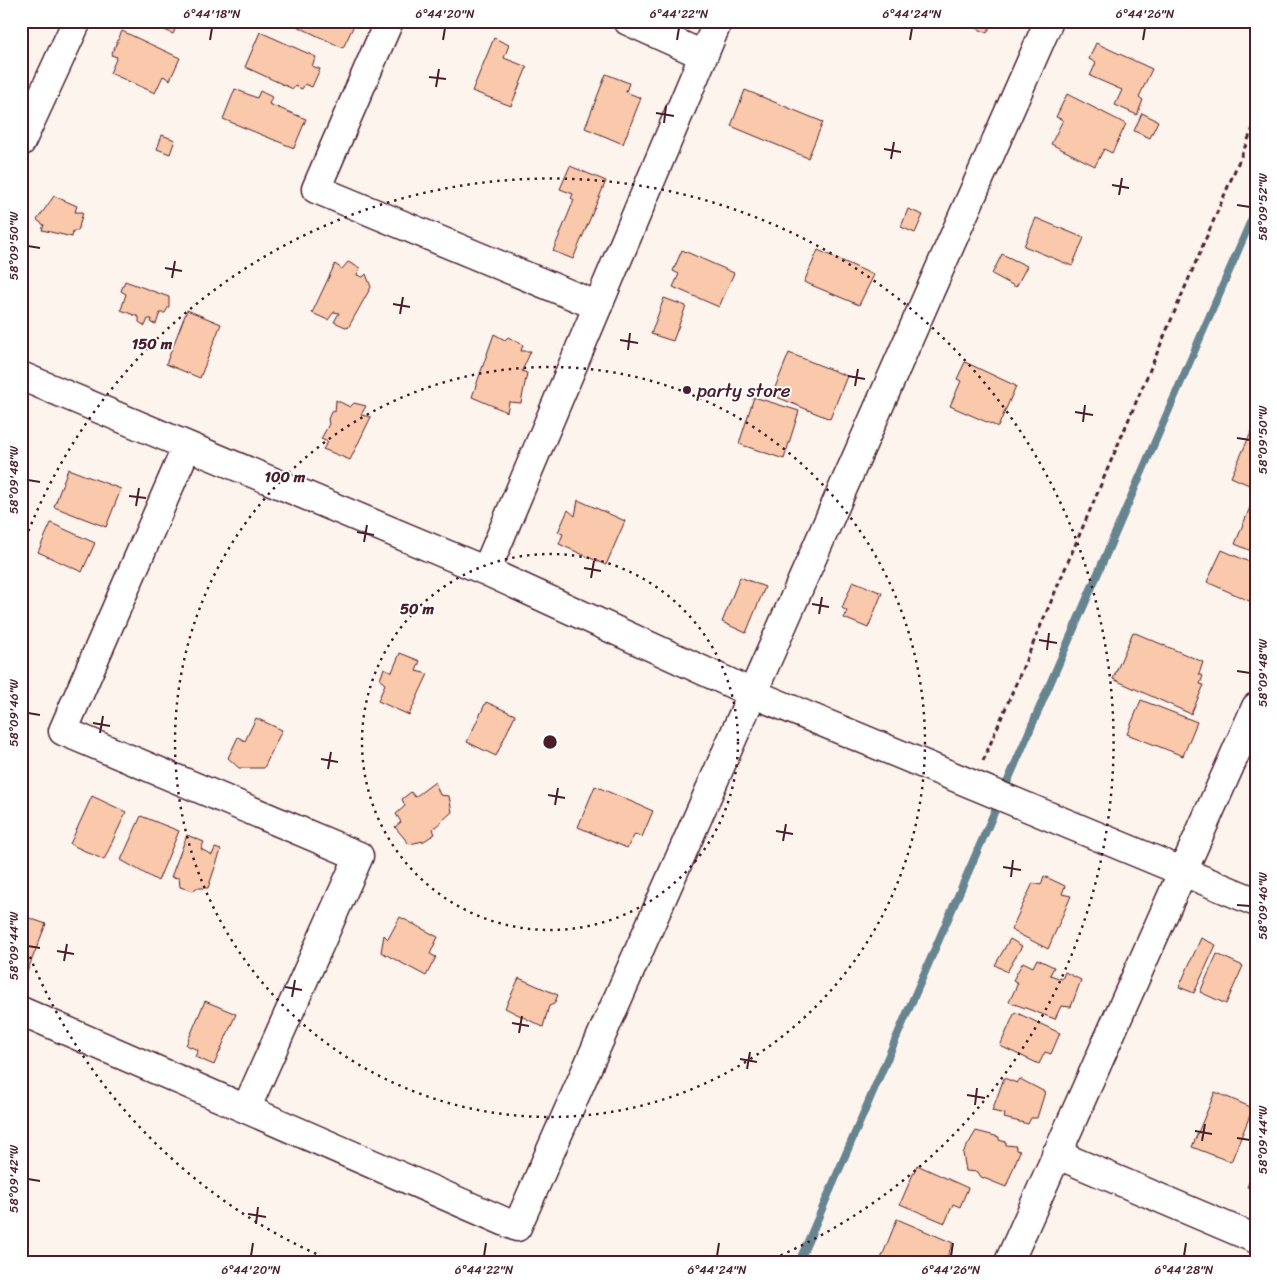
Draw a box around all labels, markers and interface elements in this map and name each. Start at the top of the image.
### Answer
text: 6°44'18"N [183,3,241,25]
text: 6°44'20"N [415,3,475,25]
text: 6°44'22"N [650,3,709,25]
text: 6°44'24"N [882,3,942,25]
text: 6°44'26"N [1116,3,1175,25]
text: 58°09'52"W [1252,172,1274,241]
text: 58°09'50"W [3,211,25,280]
text: 150 m [132,331,173,357]
place label: party store [696,374,791,407]
marker: party store [681,384,693,396]
text: 58°09'50"W [1252,405,1274,474]
text: 58°09'48"W [3,445,25,514]
text: 100 m [265,464,306,490]
text: 50 m [400,596,435,622]
text: 58°09'48"W [1252,638,1274,707]
text: 58°09'46"W [3,678,25,747]
centre of rings [541,733,559,751]
text: 58°09'46"W [1252,871,1274,940]
text: 58°09'44"W [3,911,25,980]
text: 58°09'44"W [1252,1105,1274,1174]
text: 58°09'42"W [3,1144,25,1213]
text: 6°44'20"N [221,1259,281,1281]
text: 6°44'22"N [455,1259,514,1281]
text: 6°44'24"N [687,1259,747,1281]
text: 6°44'26"N [922,1259,981,1281]
text: 6°44'28"N [1155,1259,1214,1281]

